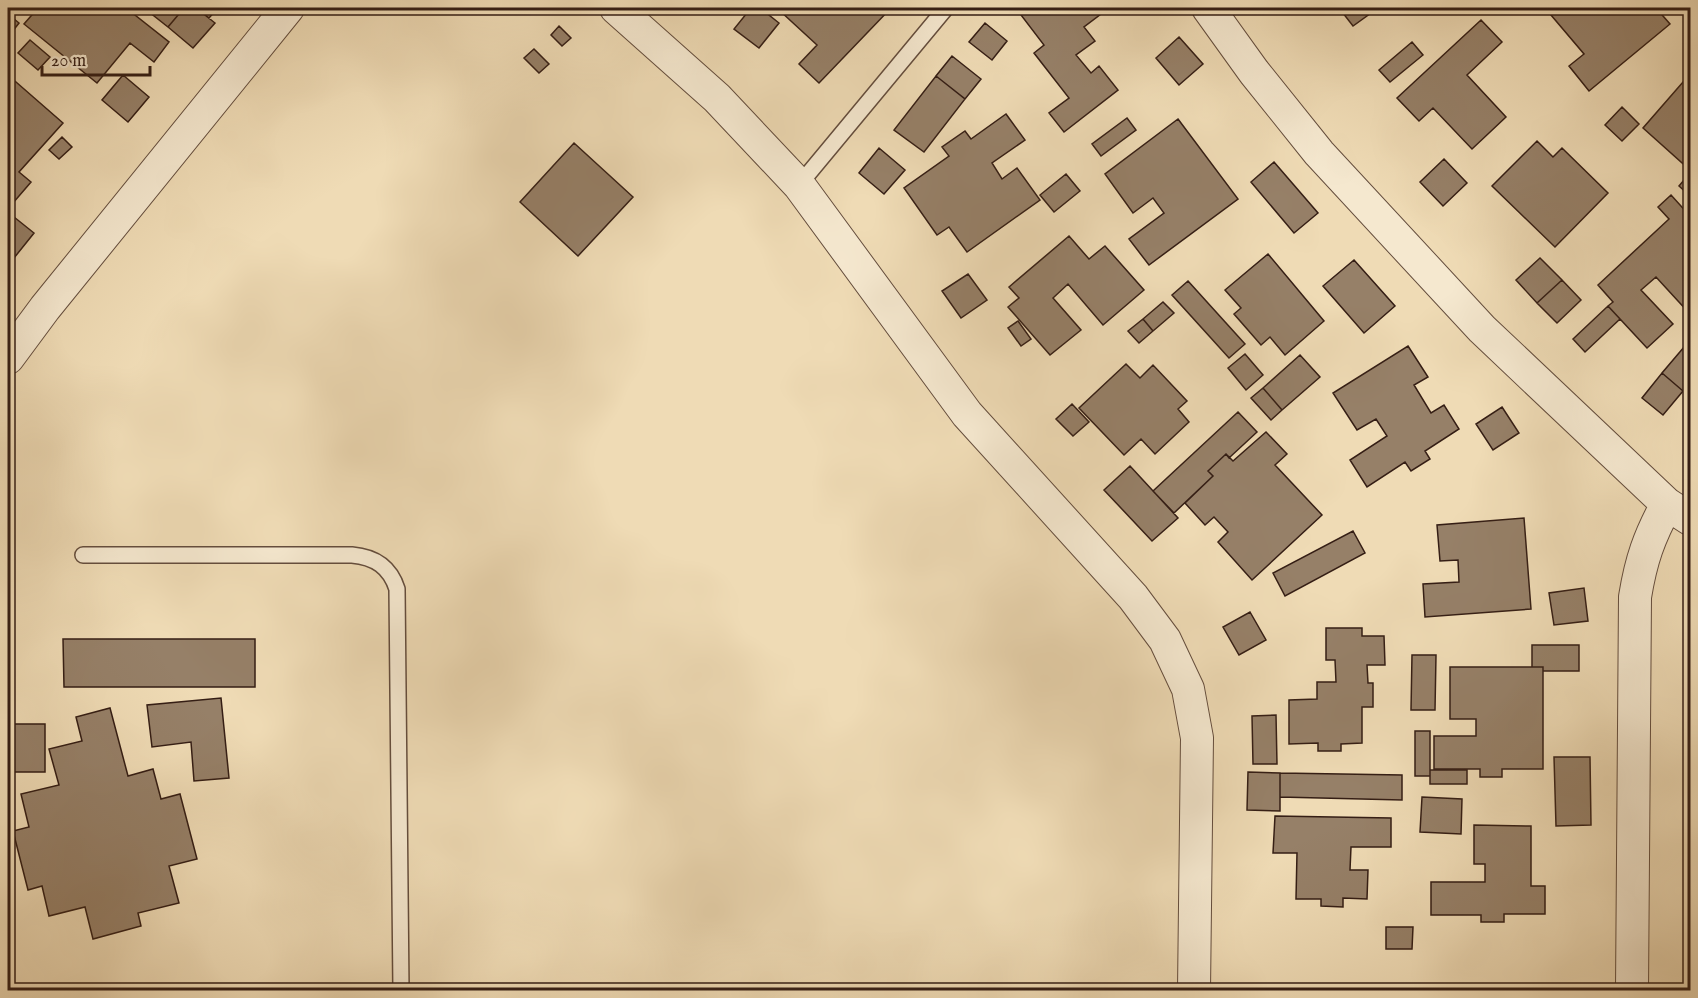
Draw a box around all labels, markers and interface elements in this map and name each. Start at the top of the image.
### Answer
scale bar [42,39,150,77]
text: 20 m [51,50,86,73]

